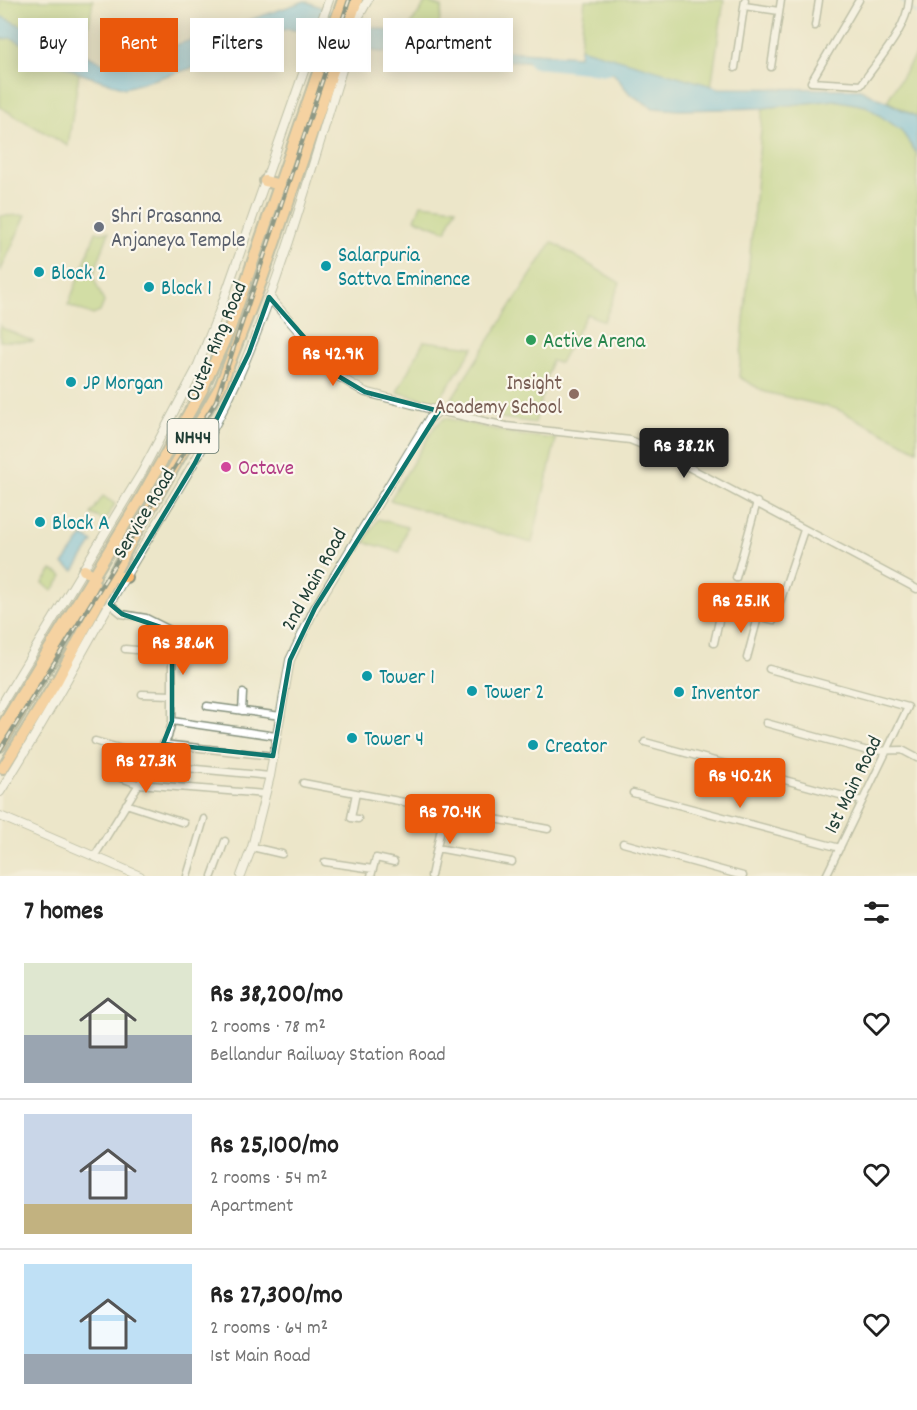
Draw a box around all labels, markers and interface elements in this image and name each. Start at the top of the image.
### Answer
chip: Buy [18,18,88,72]
chip: Rent [100,18,178,72]
chip: Filters [190,18,284,72]
chip: New [296,18,371,72]
chip: Apartment [383,18,513,72]
place label: Shri Prasanna Anjaneya Temple [111,203,246,257]
marker: Shri Prasanna Anjaneya Temple [92,220,106,234]
place label: Salarpuria Sattva Eminence [338,242,470,296]
marker: Salarpuria Sattva Eminence [319,259,333,273]
place label: Block 2 [51,260,106,290]
marker: Block 2 [32,265,46,279]
place label: Block 1 [161,275,212,305]
street label: Outer Ring Road [179,278,257,407]
marker: Block 1 [142,280,156,294]
place label: Active Arena [543,328,647,358]
marker: Active Arena [524,333,538,347]
pin: Rs 42.9K [271,336,395,387]
text: Rs 42.9K [302,341,364,369]
place label: JP Morgan [83,370,163,400]
place label: Insight Academy School [434,370,562,424]
marker: JP Morgan [64,375,78,389]
marker: Insight Academy School [567,387,581,401]
road number: NH44 [168,419,218,453]
pin: Rs 38.2K [622,428,746,479]
text: Rs 38.2K [654,433,714,461]
place label: Octave [238,455,294,485]
marker: Octave [219,460,233,474]
street label: Service Road [107,464,184,565]
place label: Block A [52,510,110,540]
marker: Block A [33,515,47,529]
street label: 2nd Main Road [275,524,356,637]
pin: Rs 25.1K [679,583,803,634]
text: Rs 25.1K [712,588,770,616]
pin: Rs 38.6K [121,625,245,676]
text: Rs 38.6K [152,630,214,658]
place label: Tower 1 [379,664,435,694]
marker: Tower 1 [360,669,374,683]
place label: Tower 2 [484,679,544,709]
place label: Inventor [691,680,760,710]
marker: Tower 2 [465,684,479,698]
marker: Inventor [672,685,686,699]
place label: Tower 4 [364,726,424,756]
marker: Tower 4 [345,731,359,745]
street label: 1st Main Road [818,731,891,839]
place label: Creator [545,733,607,763]
marker: Creator [526,738,540,752]
pin: Rs 27.3K [84,743,208,794]
text: Rs 27.3K [116,748,176,776]
pin: Rs 40.2K [678,758,802,809]
text: Rs 40.2K [708,763,772,791]
pin: Rs 70.4K [388,794,512,845]
text: Rs 70.4K [419,799,481,827]
text: 7 homes [24,894,104,931]
icon: filters [860,896,893,929]
text: Rs 38,200/mo [210,977,343,1014]
icon: home [72,987,144,1059]
icon: heart [860,1007,893,1040]
text: 2 rooms · 78 m² [210,1014,326,1042]
text: Bellandur Railway Station Road [210,1042,446,1070]
text: Rs 25,100/mo [210,1128,339,1165]
icon: home [72,1138,144,1210]
icon: heart [860,1158,893,1191]
text: 2 rooms · 54 m² [210,1165,328,1193]
text: Apartment [210,1193,293,1221]
text: Rs 27,300/mo [210,1278,343,1315]
icon: home [72,1288,144,1360]
icon: heart [860,1308,893,1341]
text: 2 rooms · 64 m² [210,1315,328,1343]
text: 1st Main Road [210,1343,311,1371]

